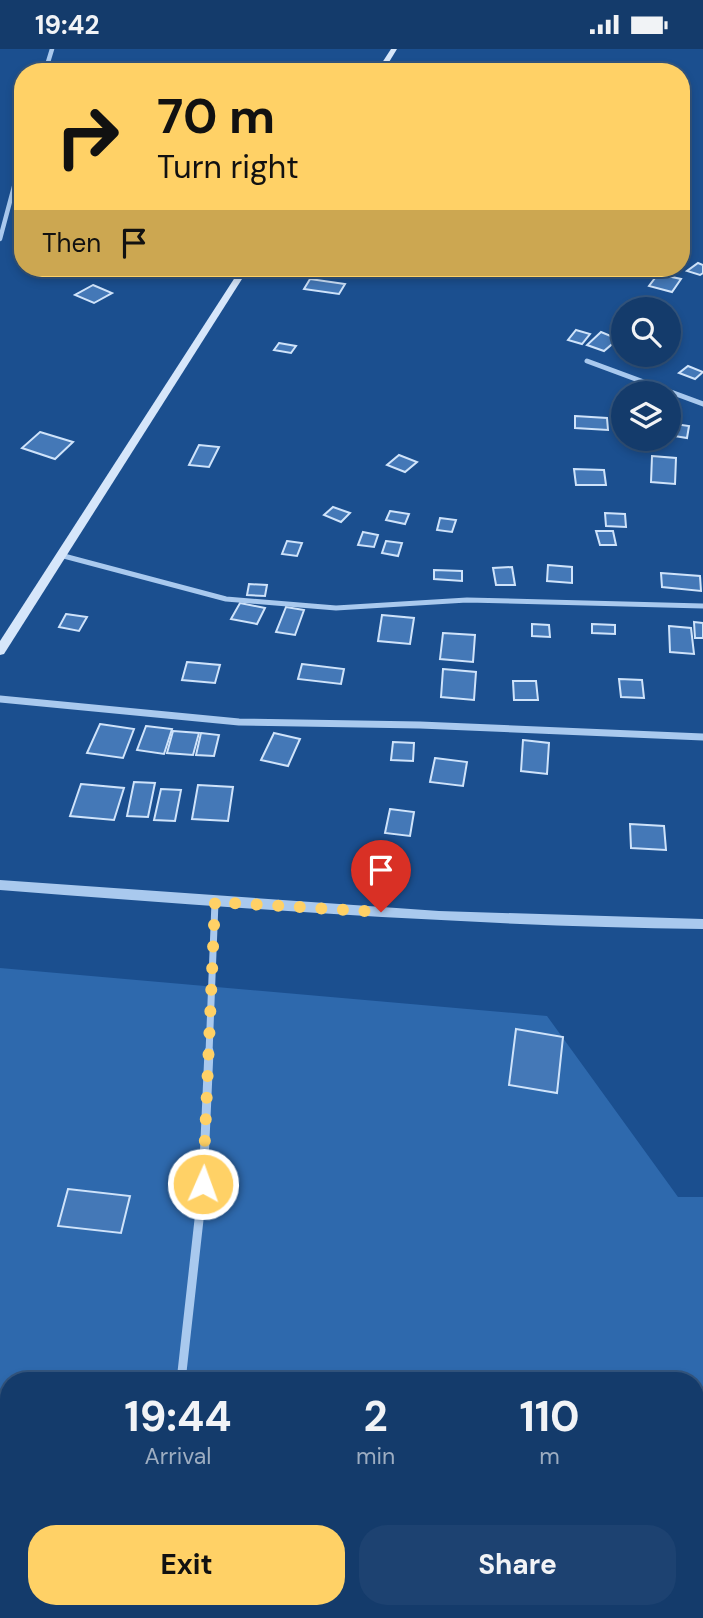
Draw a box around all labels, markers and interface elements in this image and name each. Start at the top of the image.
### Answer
text: 19:42 [35,8,99,42]
text: 70 m [157,84,275,148]
icon: right [42,91,133,182]
text: Turn right [157,146,299,188]
icon: arrive [115,224,153,262]
text: Then [42,226,101,260]
map controls [611,297,681,451]
button: search [611,297,681,367]
button: layers [611,381,681,451]
pin [351,840,411,912]
icon: arrive [362,851,400,889]
position arrow [166,1147,240,1221]
text: 19:44 [124,1389,232,1444]
text: 2 [363,1389,388,1444]
text: 110 [519,1389,580,1444]
text: Arrival [144,1441,211,1471]
text: min [356,1441,395,1471]
text: m [539,1441,560,1471]
button: Exit [28,1525,345,1605]
button: Share [359,1525,676,1605]

